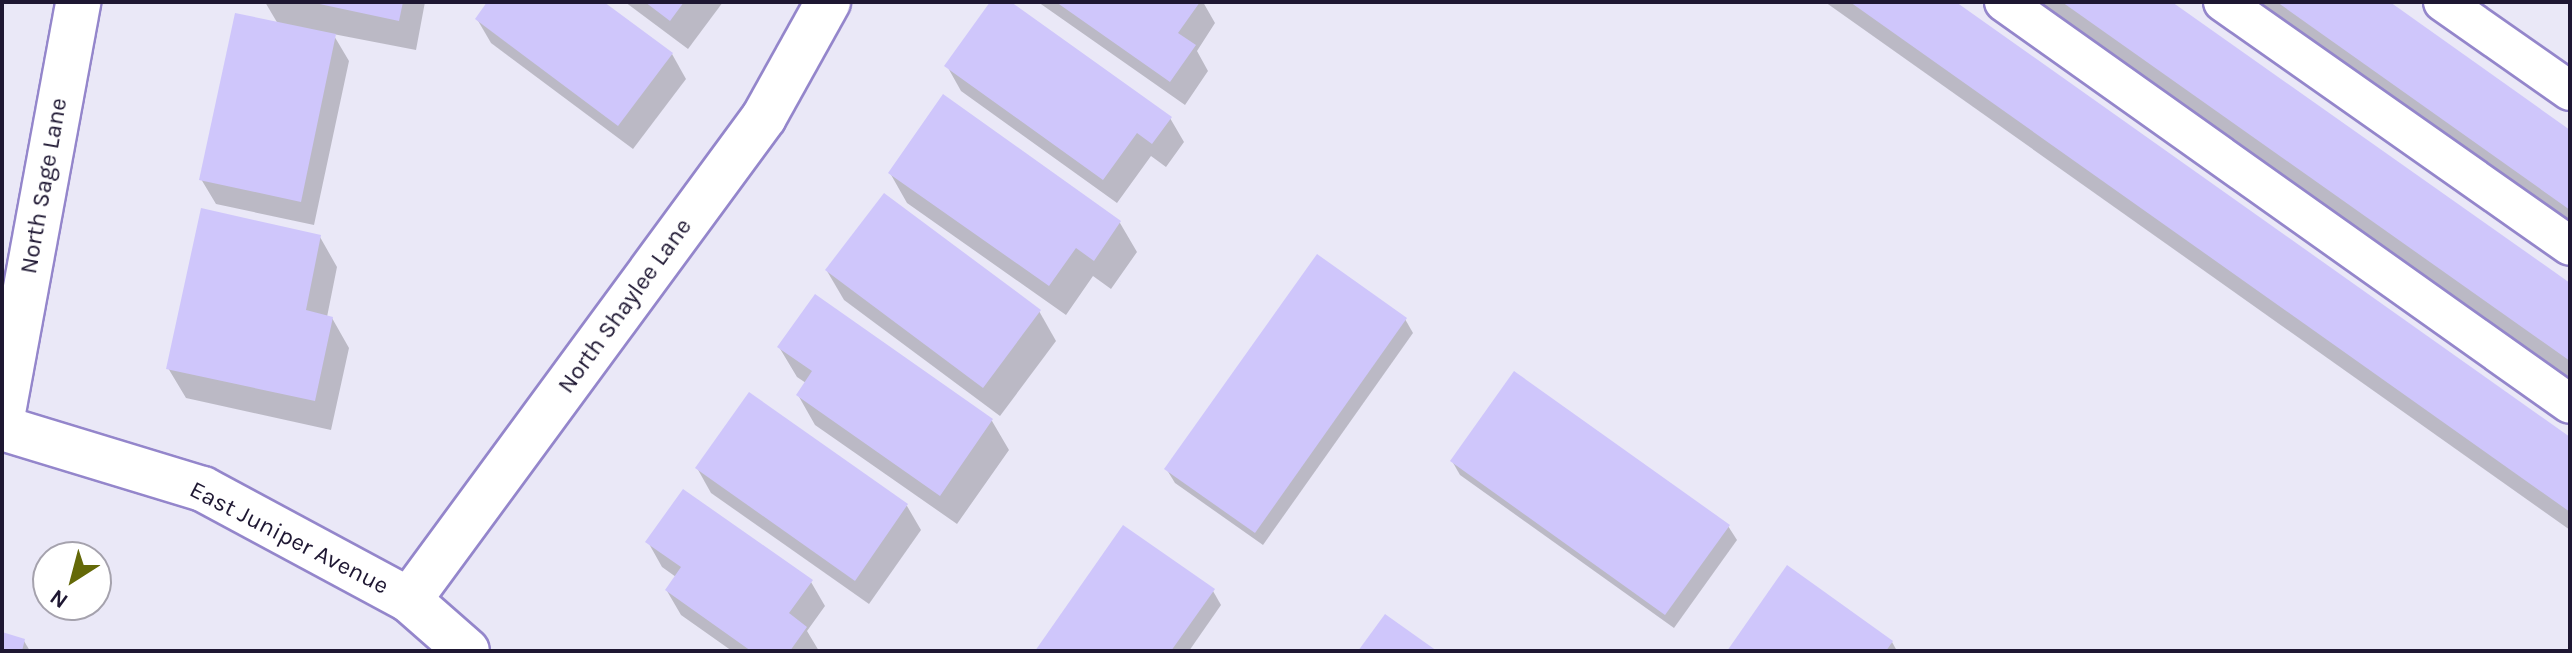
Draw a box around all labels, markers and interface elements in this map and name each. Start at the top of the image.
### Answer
street label: North Sage Lane [14,96,74,276]
street label: North Shaylee Lane [552,213,698,399]
street label: East Juniper Avenue [185,475,393,601]
north arrow [32,541,112,621]
text: N [45,584,73,614]

